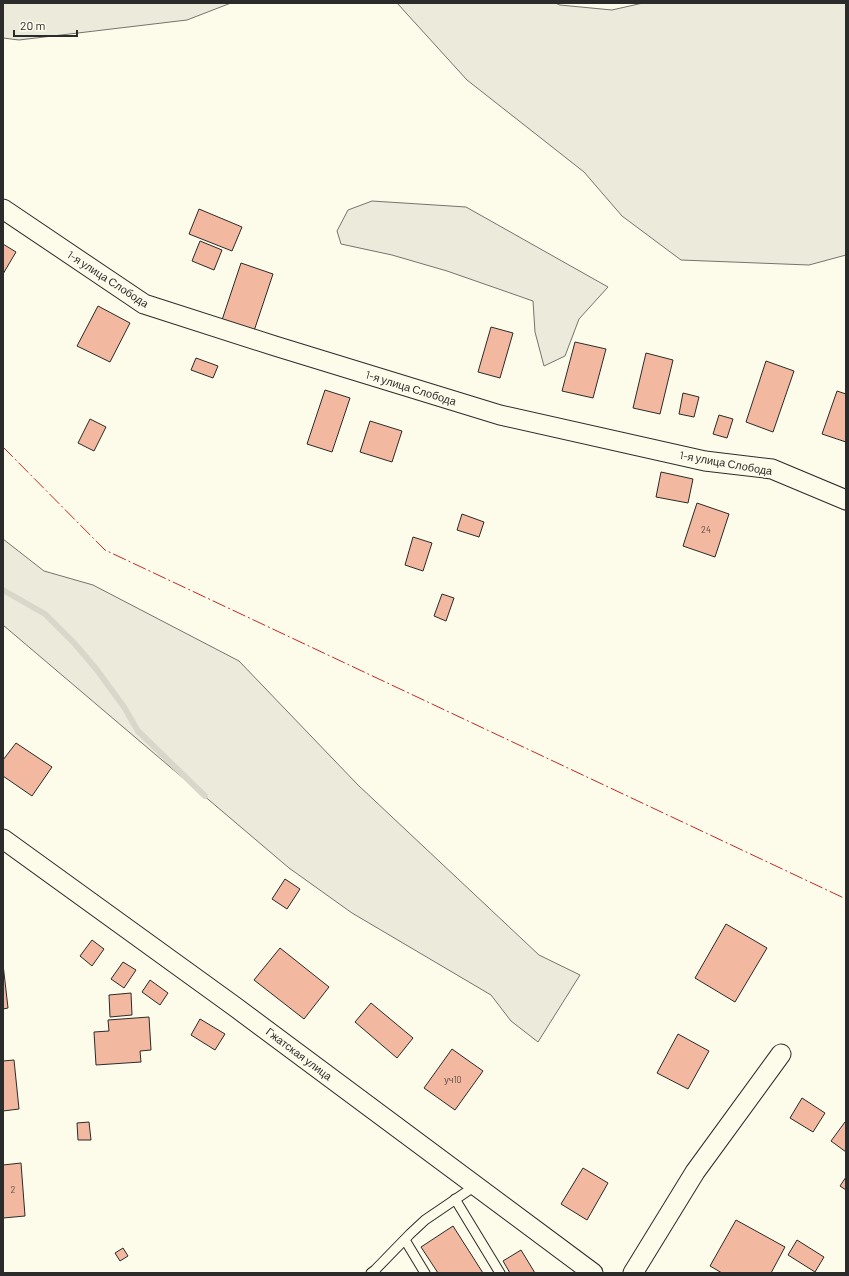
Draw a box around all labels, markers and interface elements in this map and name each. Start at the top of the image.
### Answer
scale bar [14,12,77,38]
text: 20 m [20,18,46,32]
street label: 1-я улица Слобода [65,248,152,310]
street label: 1-я улица Слобода [364,368,459,408]
street label: 1-я улица Слобода [679,448,774,477]
house number: 24 [701,524,711,535]
street label: Гжатская улица [264,1025,336,1083]
house number: уч10 [444,1074,462,1085]
house number: 2 [11,1184,16,1195]

